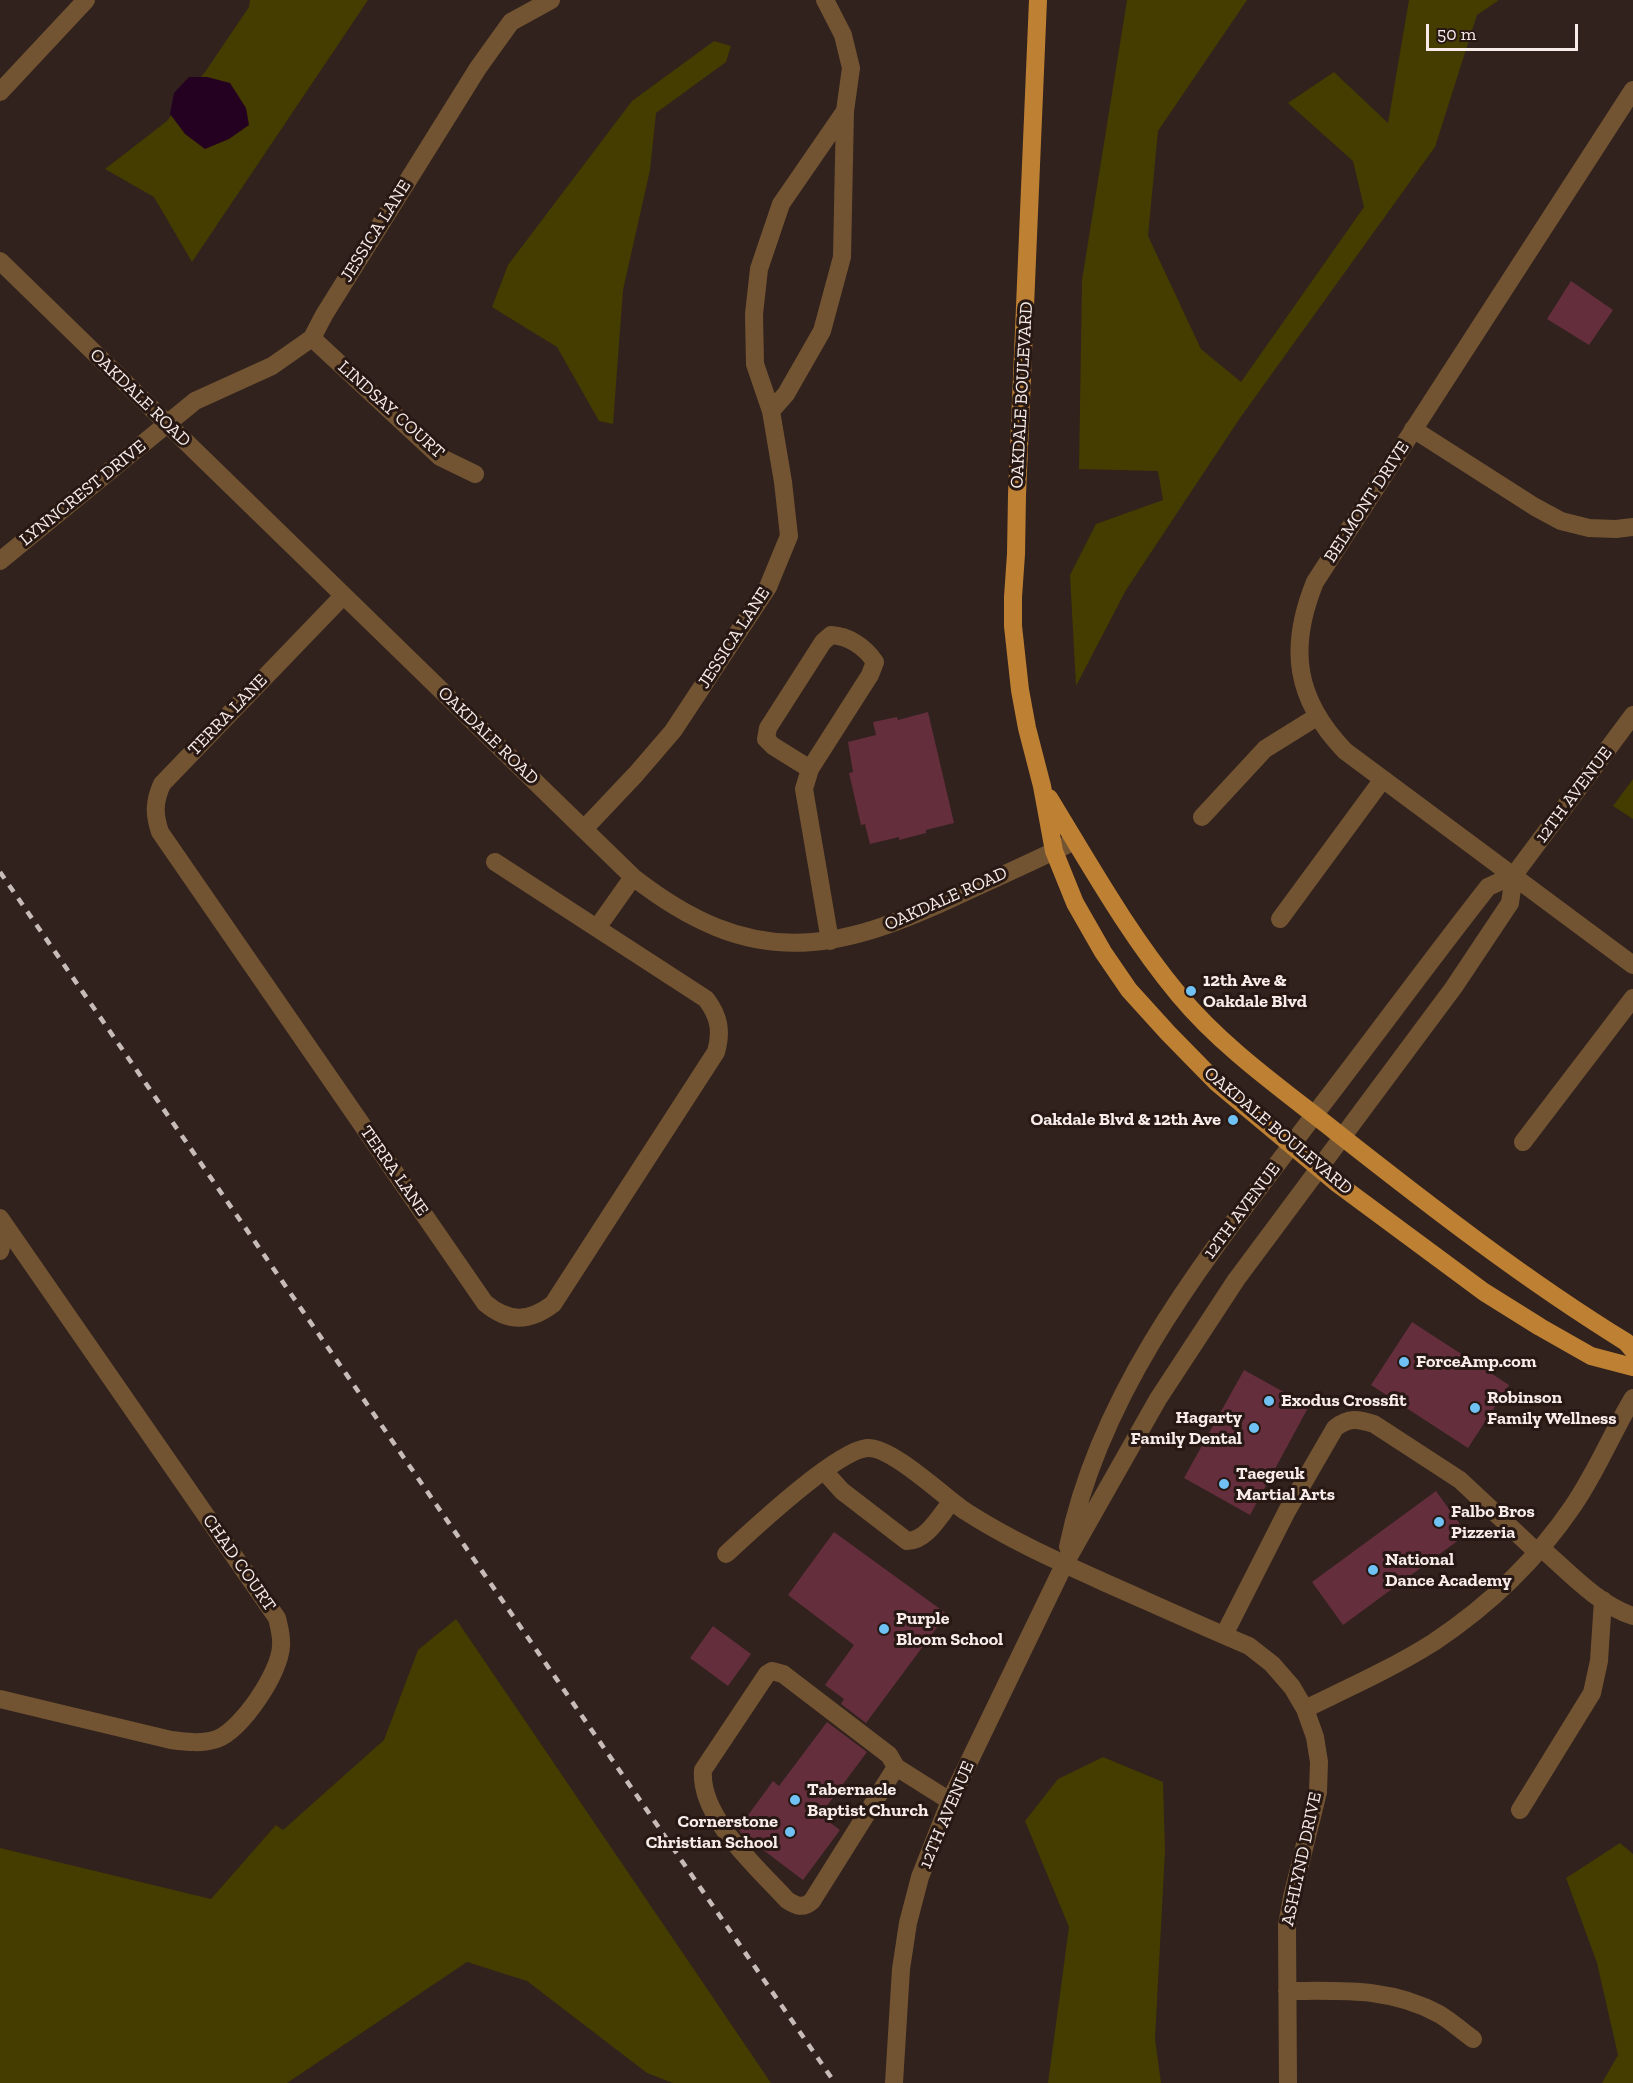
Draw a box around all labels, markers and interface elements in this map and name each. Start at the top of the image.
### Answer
scale bar [1429,12,1580,50]
text: 50 m [1437,23,1476,45]
street label: JESSICA LANE [336,176,416,286]
street label: OAKDALE BOULEVARD [1006,301,1038,489]
street label: OAKDALE ROAD [85,344,195,452]
street label: LINDSAY COURT [333,357,449,463]
street label: LYNNCREST DRIVE [16,435,150,551]
street label: BELMONT DRIVE [1320,437,1414,567]
street label: JESSICA LANE [693,583,775,693]
street label: TERRA LANE [184,670,272,760]
street label: OAKDALE ROAD [433,682,543,790]
street label: 12TH AVENUE [1531,743,1617,847]
street label: OAKDALE ROAD [881,862,1011,936]
place label: 12th Ave & Oakdale Blvd [1203,970,1307,1012]
marker: 12th Ave & Oakdale Blvd [1184,984,1198,998]
street label: OAKDALE BOULEVARD [1199,1063,1357,1199]
place label: Oakdale Blvd & 12th Ave [1030,1109,1221,1131]
marker: Oakdale Blvd & 12th Ave [1226,1113,1240,1127]
street label: TERRA LANE [355,1122,433,1220]
street label: 12TH AVENUE [1199,1159,1285,1263]
place label: ForceAmp.com [1416,1351,1536,1373]
marker: ForceAmp.com [1397,1355,1411,1369]
place label: Robinson Family Wellness [1487,1387,1617,1430]
place label: Exodus Crossfit [1281,1390,1406,1412]
marker: Exodus Crossfit [1262,1394,1276,1408]
marker: Robinson Family Wellness [1468,1401,1482,1415]
place label: Hagarty Family Dental [1131,1407,1242,1450]
marker: Hagarty Family Dental [1247,1421,1261,1435]
place label: Taegeuk Martial Arts [1236,1463,1335,1506]
marker: Taegeuk Martial Arts [1217,1477,1231,1491]
place label: Falbo Bros Pizzeria [1451,1501,1535,1544]
street label: CHAD COURT [198,1510,280,1616]
marker: Falbo Bros Pizzeria [1432,1515,1446,1529]
place label: National Dance Academy [1385,1549,1511,1592]
marker: National Dance Academy [1366,1563,1380,1577]
place label: Purple Bloom School [896,1608,1003,1650]
marker: Purple Bloom School [877,1622,891,1636]
street label: 12TH AVENUE [915,1758,979,1872]
place label: Tabernacle Baptist Church [807,1779,928,1822]
street label: ASHLYND DRIVE [1277,1790,1327,1928]
marker: Tabernacle Baptist Church [788,1793,802,1807]
place label: Cornerstone Christian School [646,1811,778,1854]
marker: Cornerstone Christian School [783,1825,797,1839]

